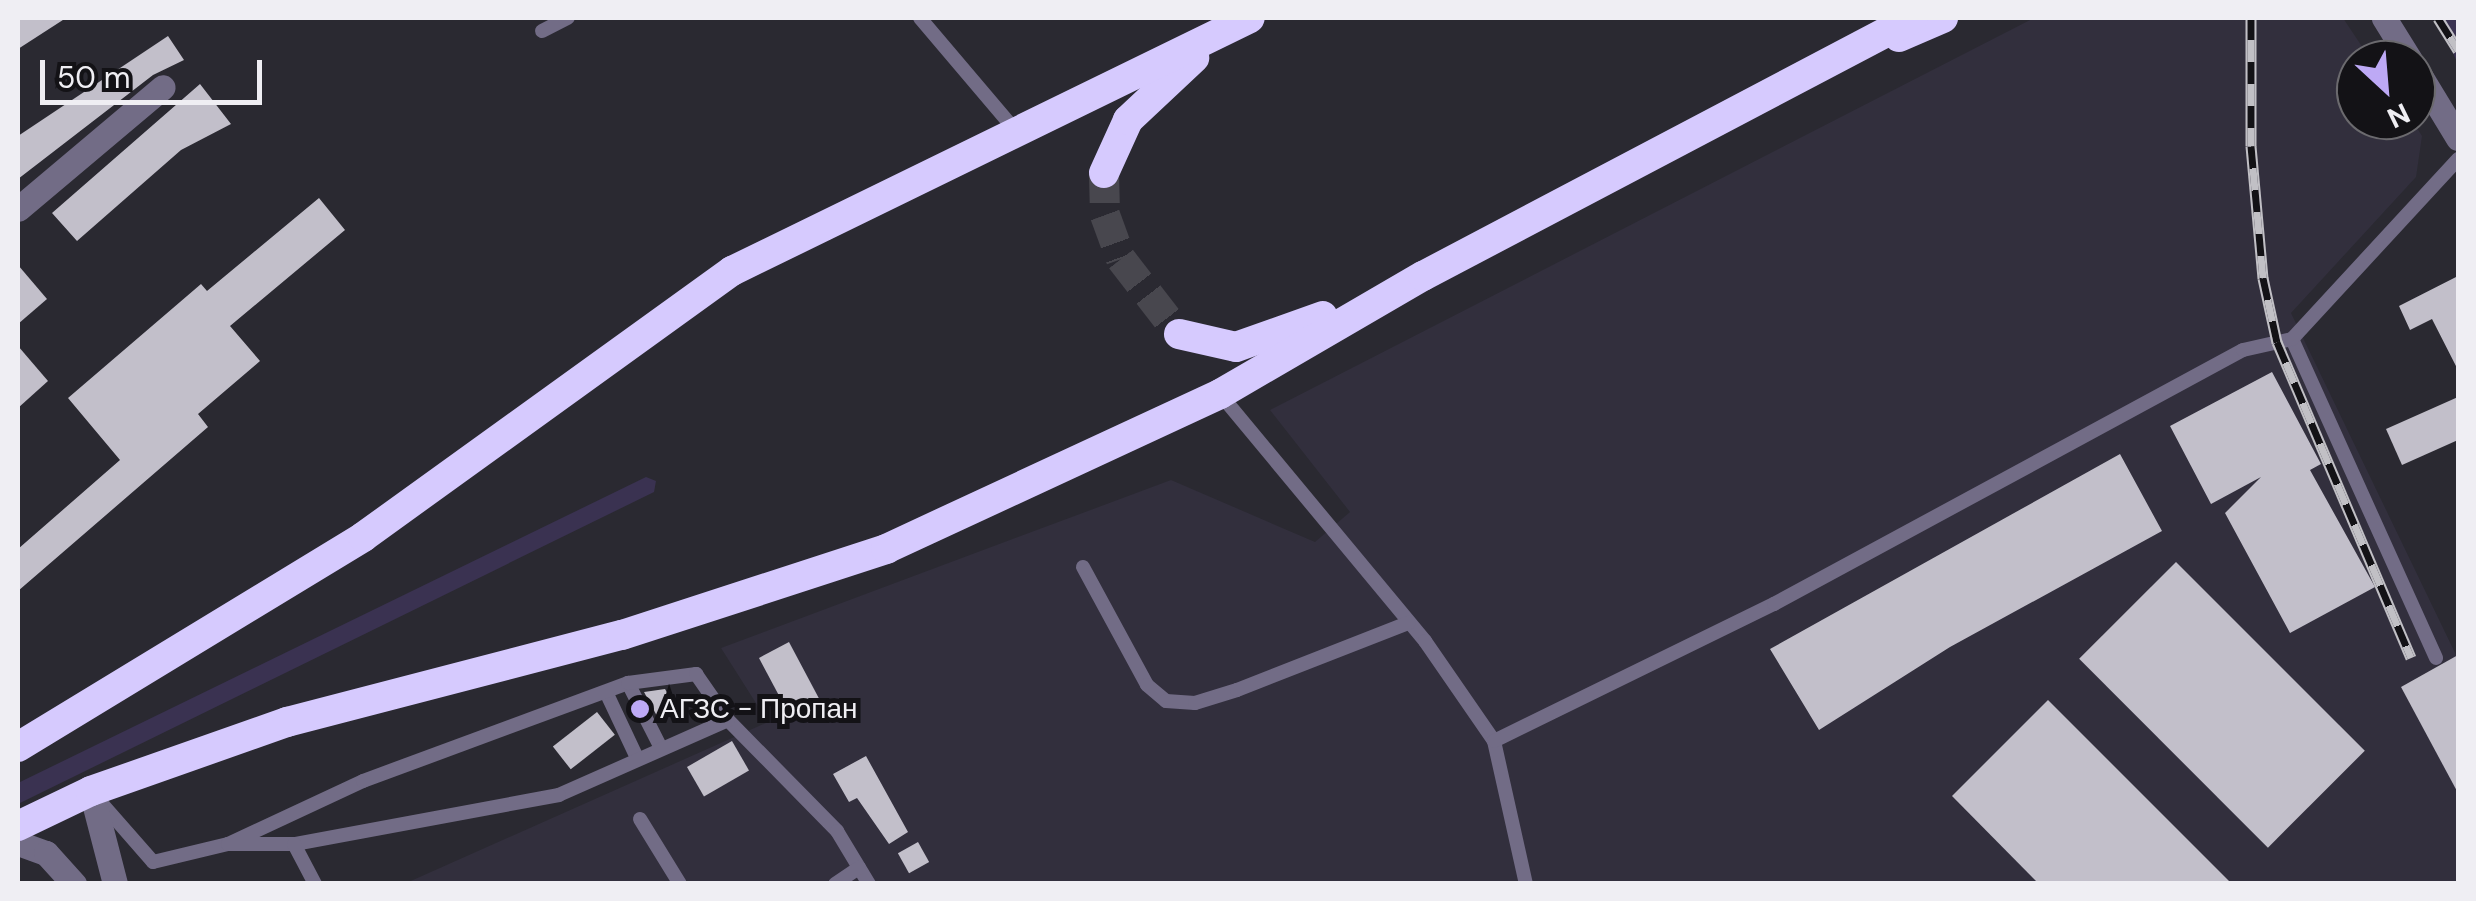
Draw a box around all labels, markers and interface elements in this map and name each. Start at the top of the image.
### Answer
scale bar [45,40,268,102]
north arrow [2336,40,2436,140]
text: 50 m [57,58,131,97]
text: N [2381,95,2416,137]
place label: АГЗС - Пропан [660,692,858,726]
marker: АГЗС - Пропан [629,698,651,720]

